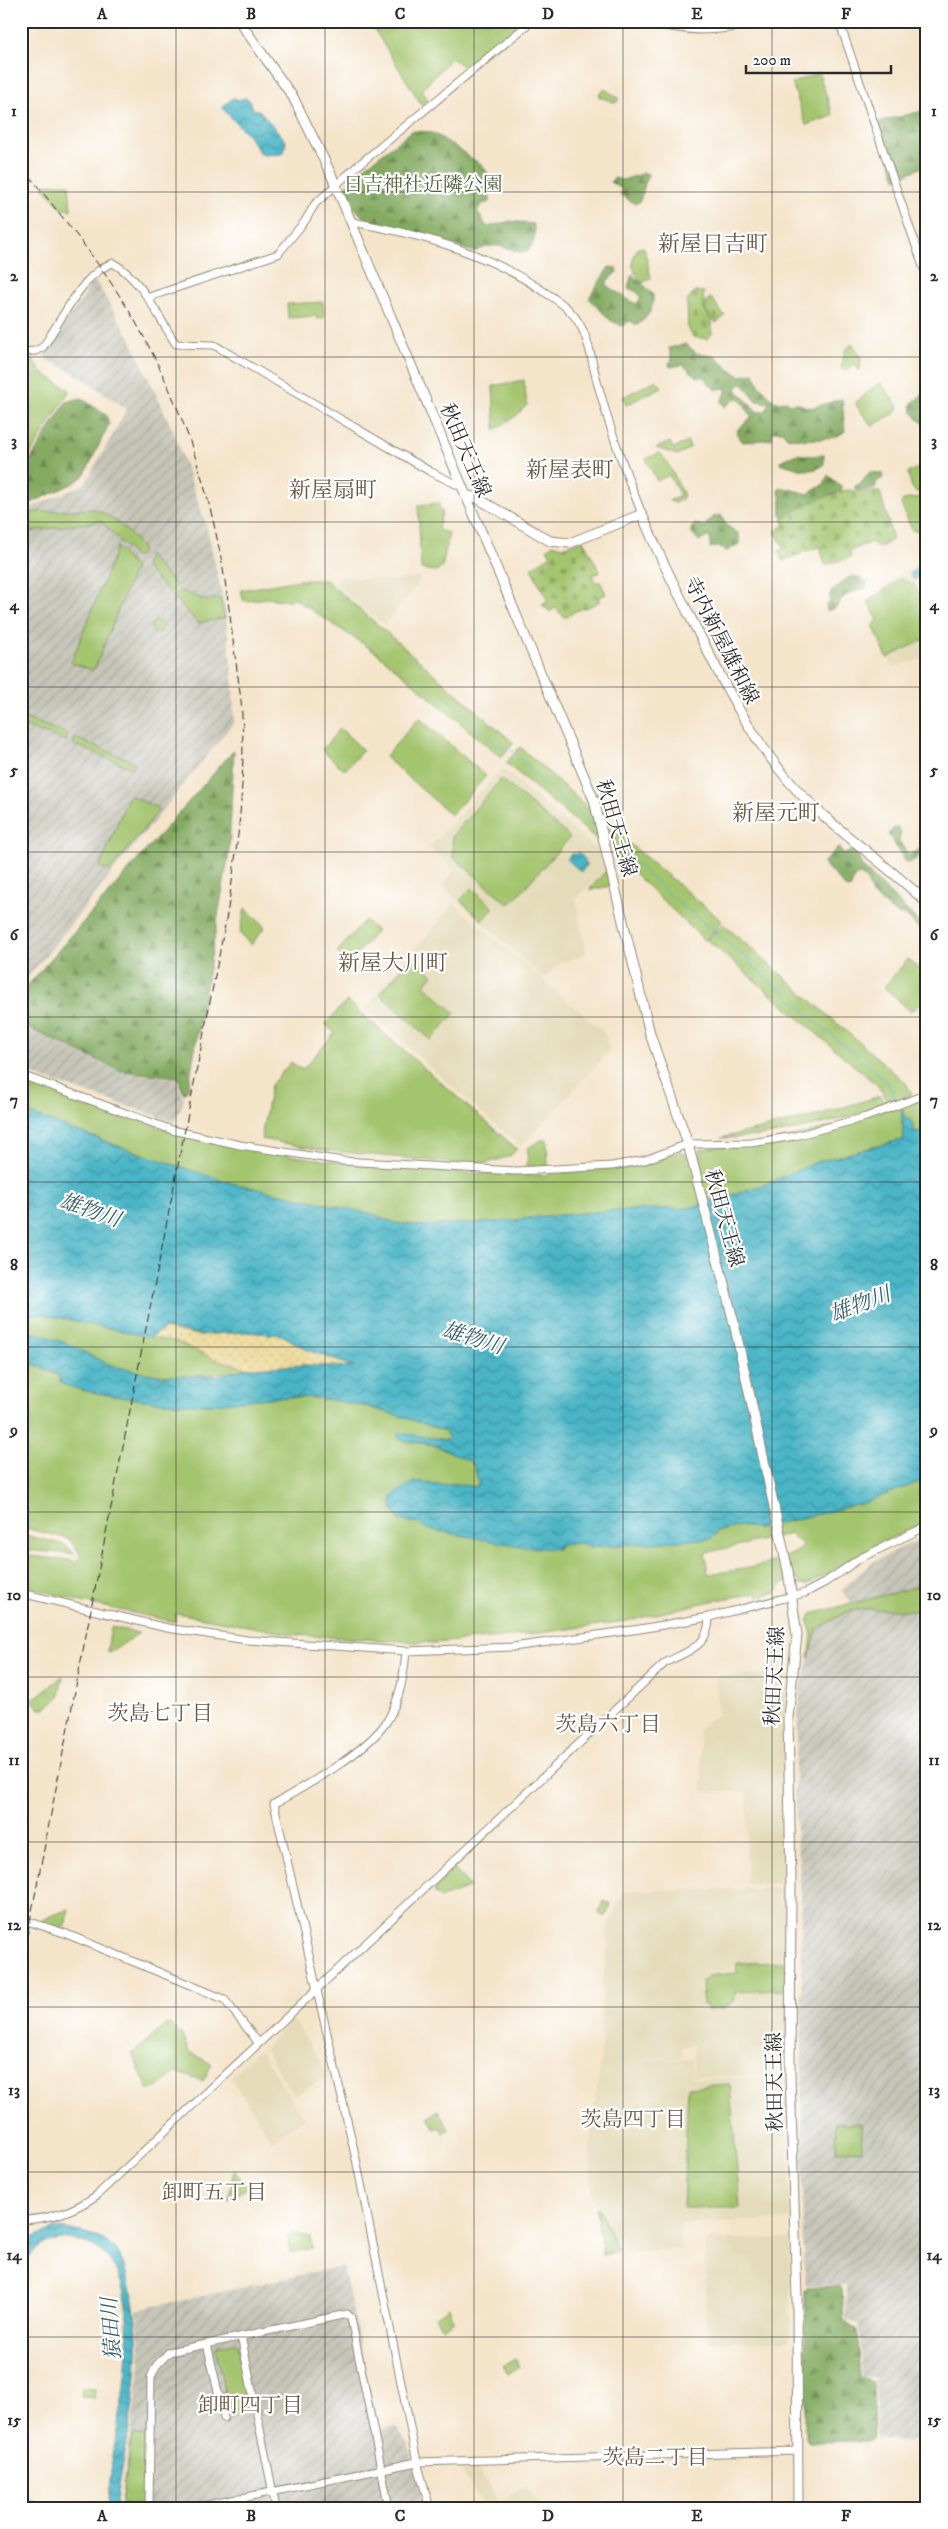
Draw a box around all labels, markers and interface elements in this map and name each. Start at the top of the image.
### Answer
text: A [96,4,108,24]
text: B [246,4,256,24]
text: C [395,4,405,24]
text: D [542,4,554,24]
text: E [691,4,703,24]
text: F [841,4,851,24]
scale bar [746,42,890,74]
text: 200 m [753,51,791,70]
text: 1 [11,101,17,121]
text: 1 [931,101,937,121]
park label: 日吉神社近隣公園 [343,173,503,198]
district label: 新屋日吉町 [658,231,768,258]
text: 2 [10,266,19,286]
text: 2 [930,266,939,286]
street label: 秋田天王線 [434,400,496,501]
text: 3 [11,431,17,451]
text: 3 [931,431,937,451]
district label: 新屋表町 [526,457,614,484]
district label: 新屋扇町 [289,477,377,504]
street label: 寺内新屋雄和線 [678,573,764,709]
text: 4 [8,595,19,615]
text: 4 [928,595,939,615]
text: 5 [9,760,18,780]
text: 5 [929,760,938,780]
street label: 秋田天王線 [590,777,641,880]
district label: 新屋元町 [732,800,820,827]
text: 6 [10,925,20,945]
text: 6 [930,925,940,945]
district label: 新屋大川町 [338,950,448,977]
text: 7 [10,1090,18,1110]
text: 7 [930,1090,938,1110]
street label: 秋田天王線 [699,1167,749,1270]
water label: 雄物川 [56,1188,126,1234]
text: 8 [10,1255,18,1275]
text: 8 [930,1255,938,1275]
water label: 雄物川 [826,1281,896,1328]
water label: 雄物川 [439,1317,509,1361]
text: 9 [9,1420,18,1440]
text: 9 [929,1420,938,1440]
text: 10 [7,1585,22,1605]
text: 10 [927,1585,942,1605]
street label: 秋田天王線 [760,1625,791,1727]
district label: 茨島七丁目 [108,1701,213,1727]
district label: 茨島六丁目 [556,1712,661,1738]
text: 11 [8,1750,20,1770]
text: 11 [928,1750,940,1770]
text: 12 [7,1915,22,1935]
text: 12 [927,1915,942,1935]
street label: 秋田天王線 [762,2032,789,2132]
text: 13 [8,2080,20,2100]
text: 13 [928,2080,940,2100]
district label: 茨島四丁目 [581,2107,686,2133]
district label: 卸町五丁目 [162,2180,267,2206]
text: 14 [6,2245,22,2265]
text: 14 [926,2245,942,2265]
water label: 猿田川 [97,2295,127,2361]
district label: 卸町四丁目 [198,2393,303,2419]
text: 15 [7,2410,21,2430]
text: 15 [927,2410,941,2430]
district label: 茨島二丁目 [603,2445,708,2471]
text: A [96,2506,108,2526]
text: B [246,2506,256,2526]
text: C [395,2506,405,2526]
text: D [542,2506,554,2526]
text: E [691,2506,703,2526]
text: F [841,2506,851,2526]

